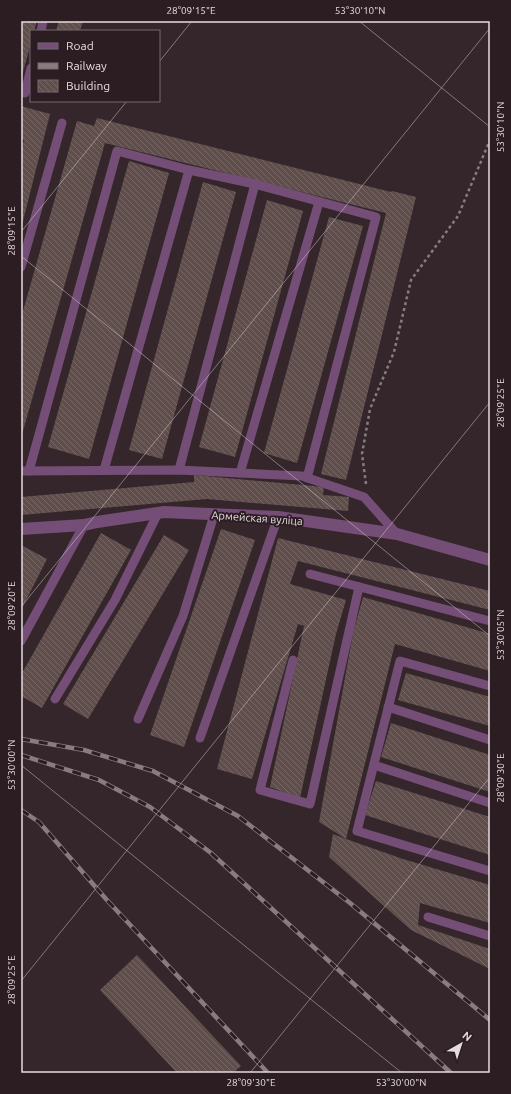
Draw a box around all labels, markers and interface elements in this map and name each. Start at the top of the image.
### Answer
text: 28°09'15"E [166,5,216,16]
text: 53°30'10"N [335,5,385,16]
legend [30,30,160,102]
text: Road [66,39,94,52]
text: Railway [66,59,107,72]
text: Building [66,79,110,92]
text: 53°30'10"N [495,102,506,152]
text: 28°09'15"E [6,206,17,256]
text: 28°09'25"E [495,378,506,428]
street label: Армейская вуліца [211,509,303,527]
text: 28°09'20"E [6,581,17,631]
text: 53°30'05"N [495,610,506,660]
text: 53°30'00"N [6,740,17,790]
text: 28°09'30"E [495,753,506,803]
text: 28°09'25"E [6,955,17,1005]
north arrow [441,1024,481,1064]
text: N [460,1029,474,1043]
text: 28°09'30"E [226,1077,276,1088]
text: 53°30'00"N [376,1077,426,1088]

